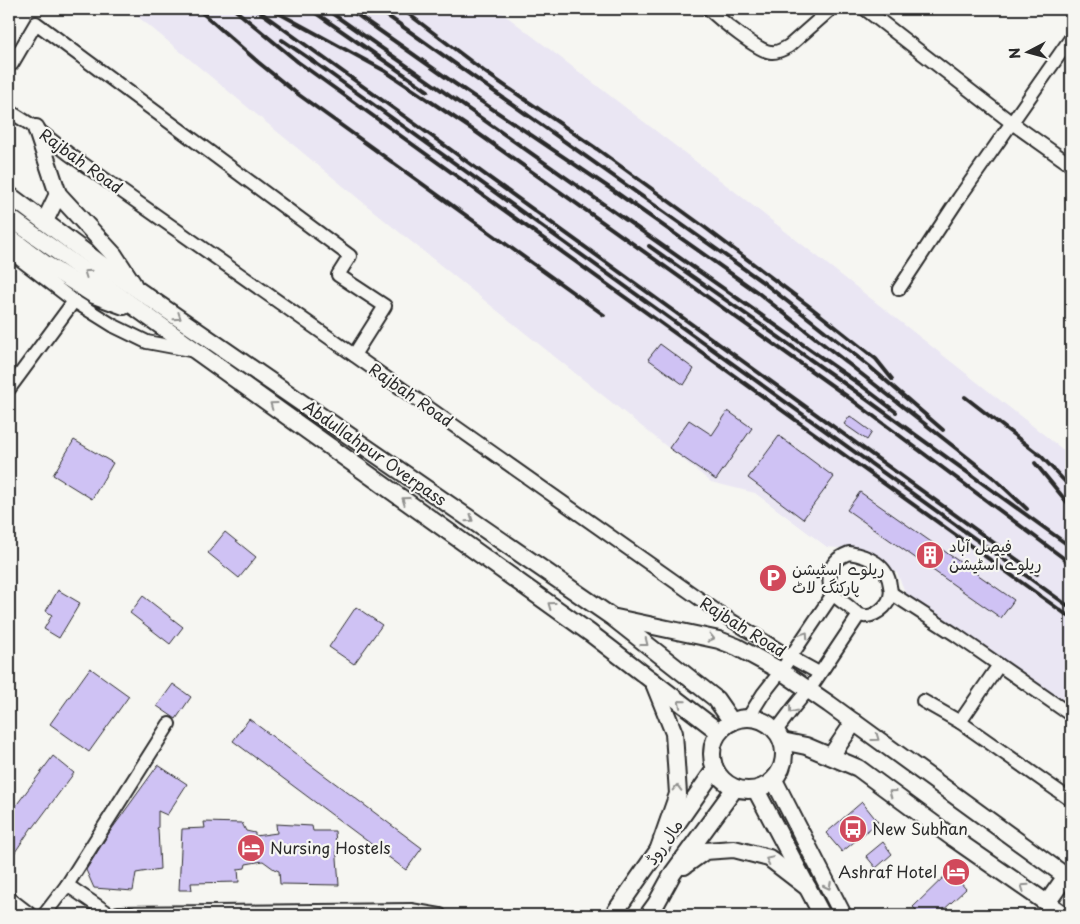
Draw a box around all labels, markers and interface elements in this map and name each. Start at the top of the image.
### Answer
north arrow [1002,28,1052,78]
text: N [1004,47,1026,60]
street label: Rajbah Road [35,122,128,199]
one-way arrow [83,270,93,279]
one-way arrow [172,311,181,320]
street label: Rajbah Road [365,356,458,432]
street label: Abdullahpur Overpass [299,394,452,511]
one-way arrow [269,402,279,411]
one-way arrow [401,497,411,506]
one-way arrow [464,513,474,522]
place label: فیصل آباد ریلوے اسٹیشن [949,533,1042,575]
building icon: فیصل آباد ریلوے اسٹیشن [915,540,945,570]
place label: ریلوے اسٹیشن پارکنگ لاٹ [792,556,885,598]
parking icon: ریلوے اسٹیشن پارکنگ لاٹ [758,563,788,593]
street label: Rajbah Road [696,590,791,662]
one-way arrow [547,602,557,611]
one-way arrow [799,631,808,640]
one-way arrow [707,632,716,643]
one-way arrow [639,637,649,646]
one-way arrow [678,700,687,708]
one-way arrow [789,704,798,714]
one-way arrow [870,732,880,741]
one-way arrow [672,784,682,792]
one-way arrow [888,790,898,799]
street label: مال روڈ [639,814,688,869]
bus stop icon: New Subhan [838,814,868,844]
place label: New Subhan [872,816,968,840]
hotel icon: Nursing Hostels [236,833,266,863]
place label: Nursing Hostels [270,835,391,859]
one-way arrow [765,855,774,866]
hotel icon: Ashraf Hotel [941,857,971,887]
place label: Ashraf Hotel [838,859,937,883]
one-way arrow [822,881,832,890]
one-way arrow [1021,884,1030,893]

